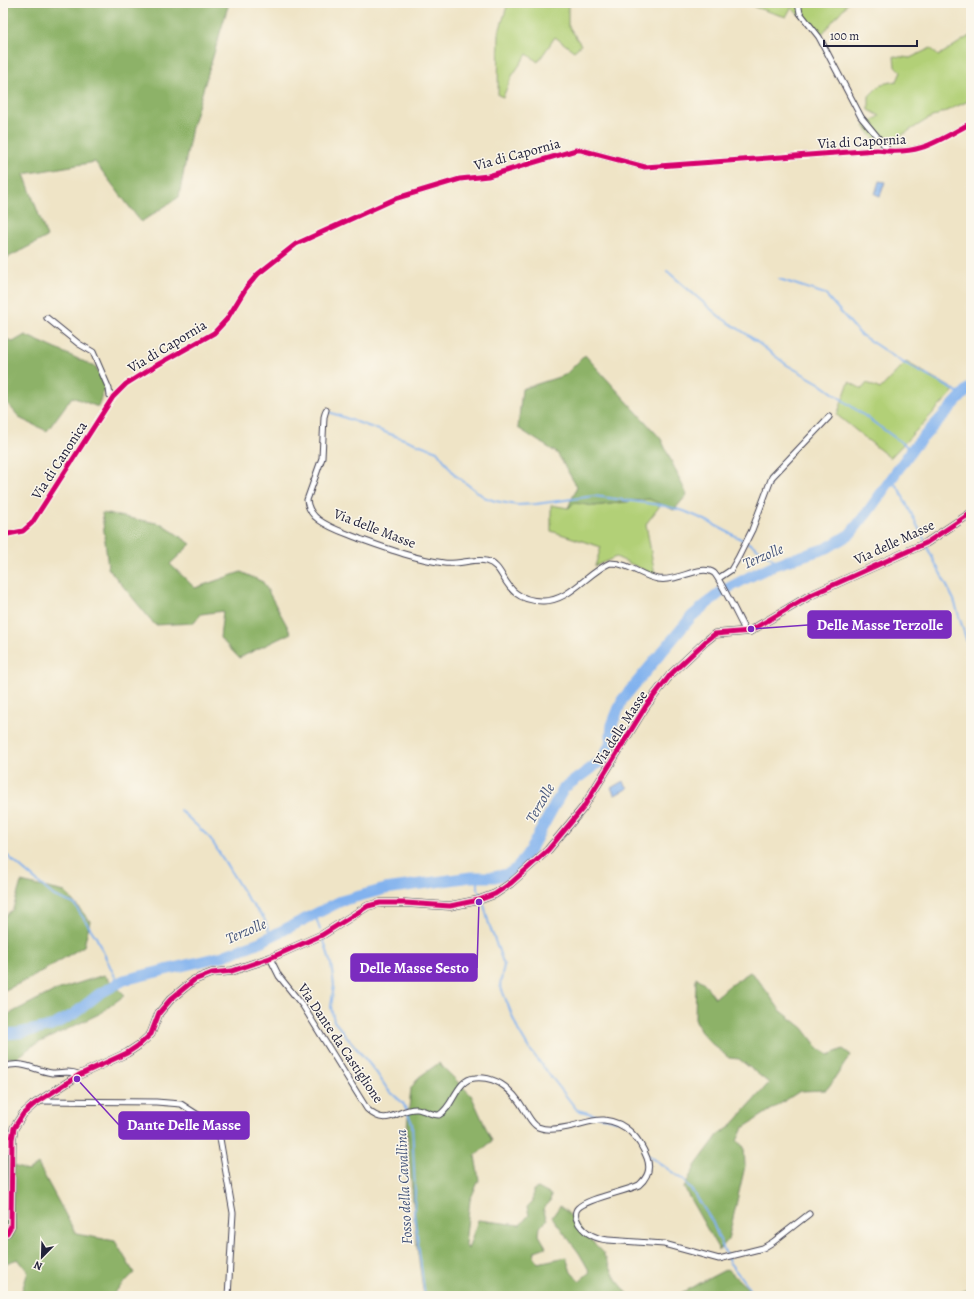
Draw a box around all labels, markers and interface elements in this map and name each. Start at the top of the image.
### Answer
scale bar [824,22,917,48]
text: 100 m [830,28,859,44]
street label: Via di Capornia [816,130,907,153]
street label: Via di Capornia [471,134,563,175]
street label: Via di Capornia [124,315,211,378]
street label: Via di Canonica [27,417,92,504]
street label: Via delle Masse [330,504,419,553]
street label: Via delle Masse [850,516,938,570]
water label: Terzolle [740,538,787,574]
callout: Delle Masse Terzolle [808,611,951,638]
text: Delle Masse Terzolle [817,615,943,635]
street label: Via delle Masse [588,687,652,771]
water label: Terzolle [521,779,560,826]
water label: Terzolle [223,913,270,949]
callout: Delle Masse Sesto [351,954,477,981]
text: Delle Masse Sesto [359,958,469,978]
street label: Via Dante da Castiglione [293,979,388,1107]
callout: Dante Delle Masse [119,1112,249,1139]
text: Dante Delle Masse [127,1115,241,1135]
water label: Fosso della Cavallina [391,1129,417,1245]
north arrow [22,1237,62,1277]
text: N [32,1257,45,1274]

